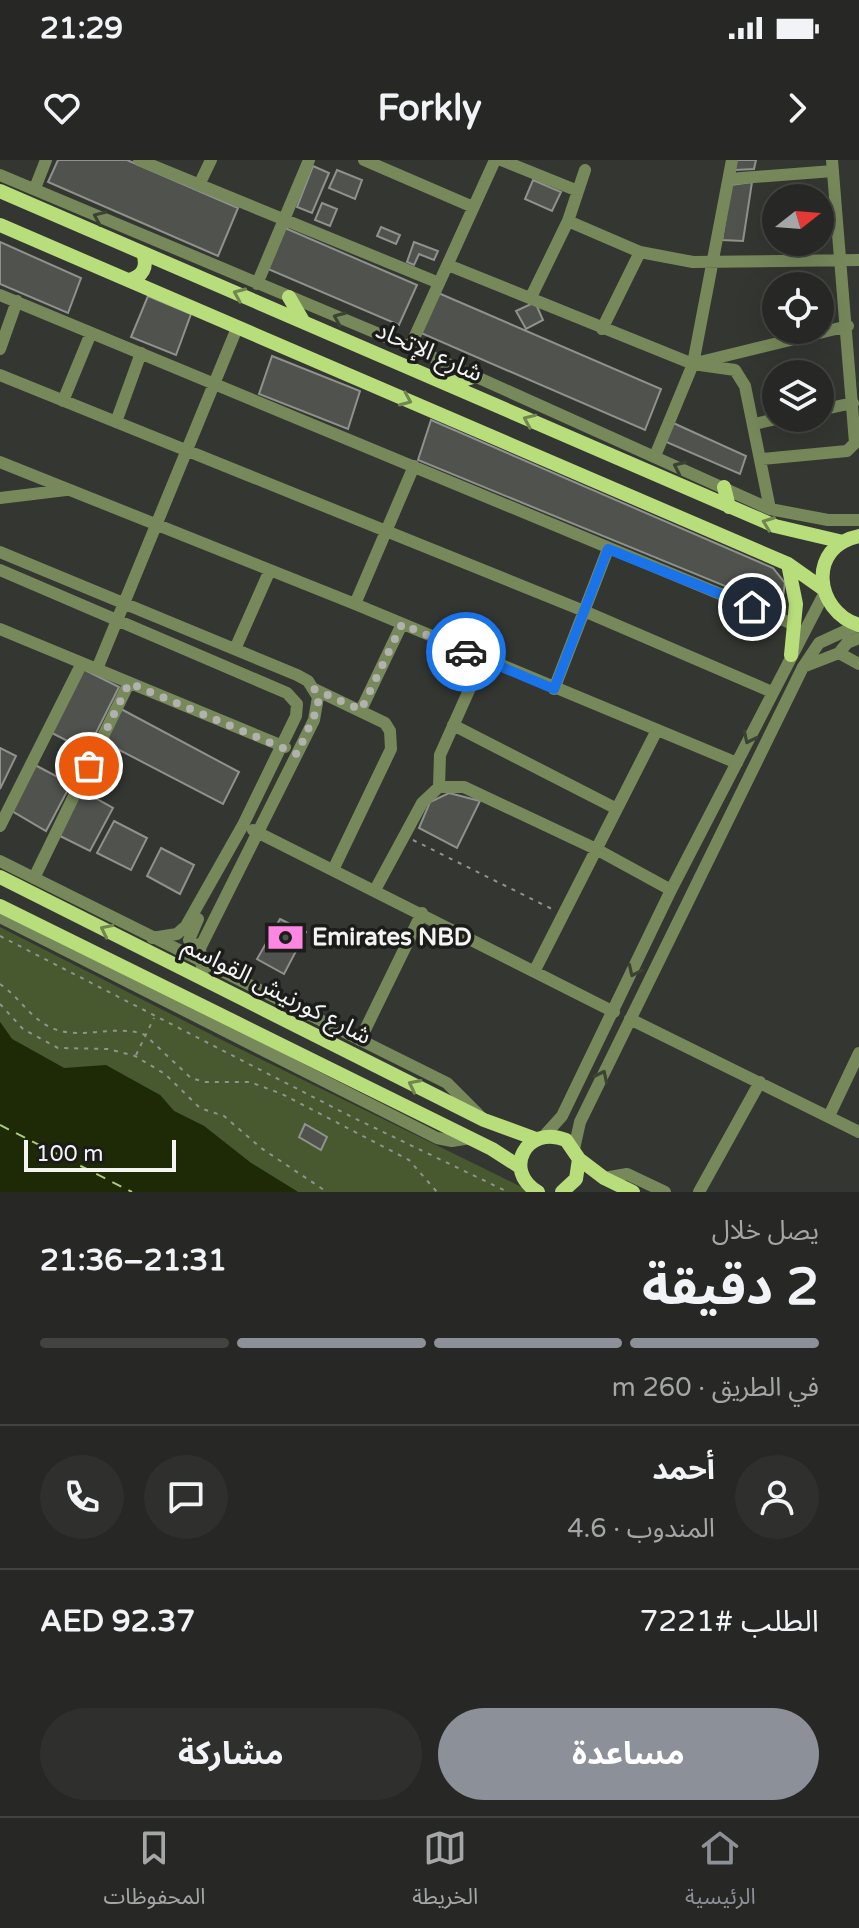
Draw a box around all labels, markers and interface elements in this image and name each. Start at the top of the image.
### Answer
text: 21:29 [40,10,123,47]
icon: heart [40,86,84,130]
icon: forward [775,86,819,130]
text: Forkly [377,87,482,130]
north arrow [762,184,834,256]
map controls [762,184,834,432]
one-way arrow [93,210,107,226]
button: locate [762,272,834,344]
one-way arrow [233,288,247,304]
one-way arrow [333,311,347,327]
street label: شارع الإتحاد [370,316,487,390]
button: layers [762,360,834,432]
one-way arrow [398,391,412,407]
one-way arrow [523,414,537,430]
one-way arrow [673,461,688,477]
one-way arrow [762,516,776,533]
pin [718,573,786,641]
icon: home [730,585,774,629]
courier [426,612,506,692]
icon: car [444,630,488,674]
one-way arrow [744,729,759,744]
pin [55,732,123,800]
icon: bag [67,744,111,788]
bank icon: Emirates NBD [267,918,305,956]
place label: Emirates NBD [312,923,472,952]
one-way arrow [100,924,115,940]
street label: شارع كورنيش القواسم [177,931,376,1053]
one-way arrow [628,962,644,977]
one-way arrow [592,1070,608,1085]
one-way arrow [407,1079,422,1094]
scale bar [24,1136,176,1172]
text: 100 m [36,1141,103,1167]
text: يصل خلال [712,1215,819,1246]
text: 21:31–21:36 [40,1242,227,1279]
text: 2 دقيقة [642,1256,819,1319]
text: في الطريق · 260 m [612,1372,819,1403]
text: أحمد [652,1451,715,1488]
button: phone [40,1455,124,1539]
button: chat [144,1455,228,1539]
button: person [735,1455,819,1539]
text: المندوب · 4.6 [567,1513,715,1544]
text: AED 92.37 [40,1603,195,1640]
text: الطلب #7221 [639,1603,819,1640]
button: مشاركة [40,1708,422,1800]
button: مساعدة [438,1708,819,1800]
tab: المحفوظات [103,1826,206,1920]
tab: الخريطة [412,1826,478,1920]
tab: الرئيسية [685,1826,756,1920]

